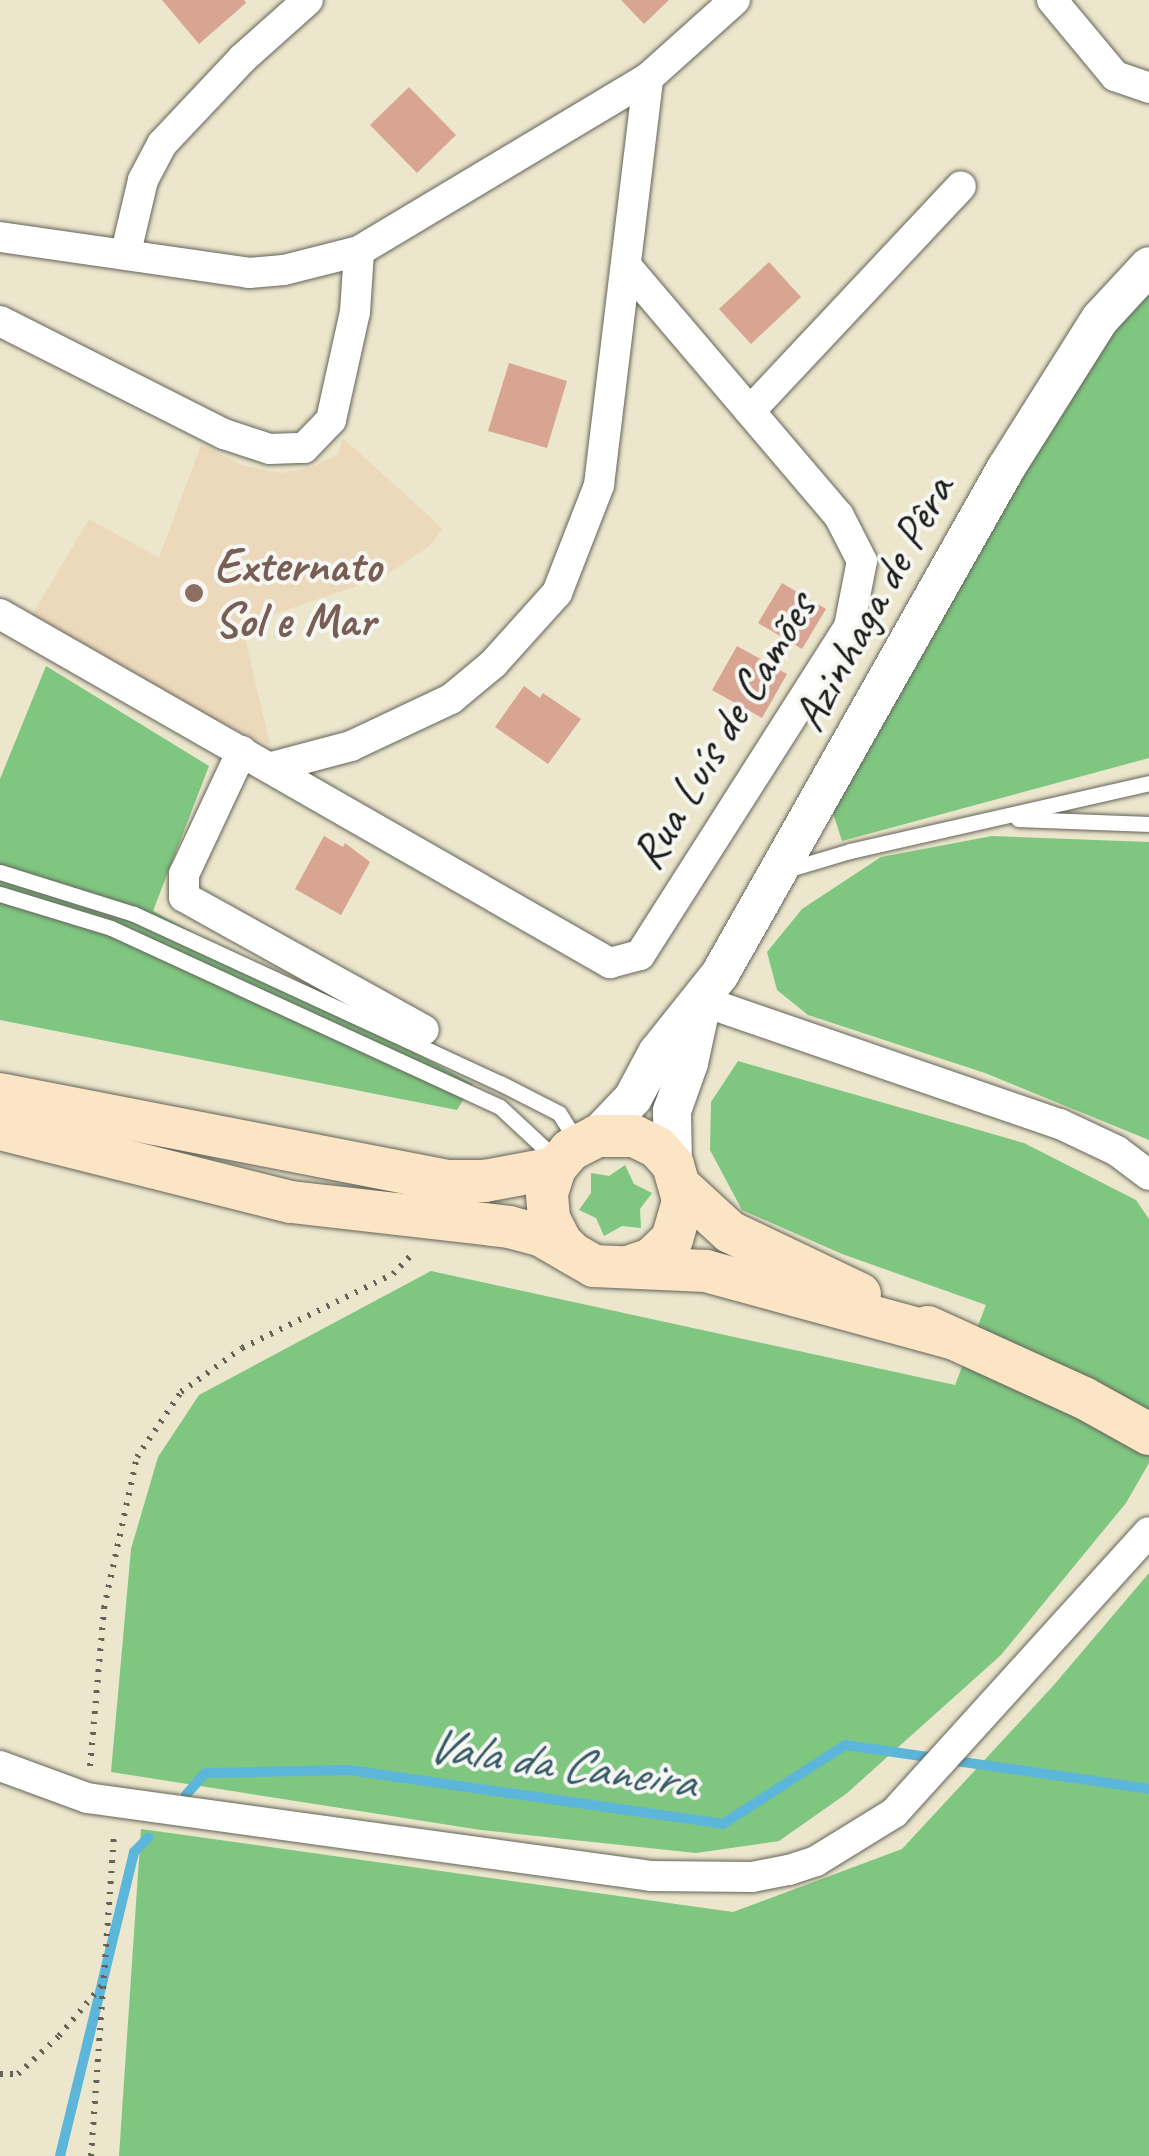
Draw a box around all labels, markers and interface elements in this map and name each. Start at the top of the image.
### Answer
street label: Azinhaga de Pêra [779,465,967,741]
place label: Externato Sol e Mar [214,536,381,649]
marker: Externato Sol e Mar [183,582,205,604]
street label: Rua Luís de Camões [618,583,828,879]
water label: Vala da Caneira [422,1714,700,1812]

